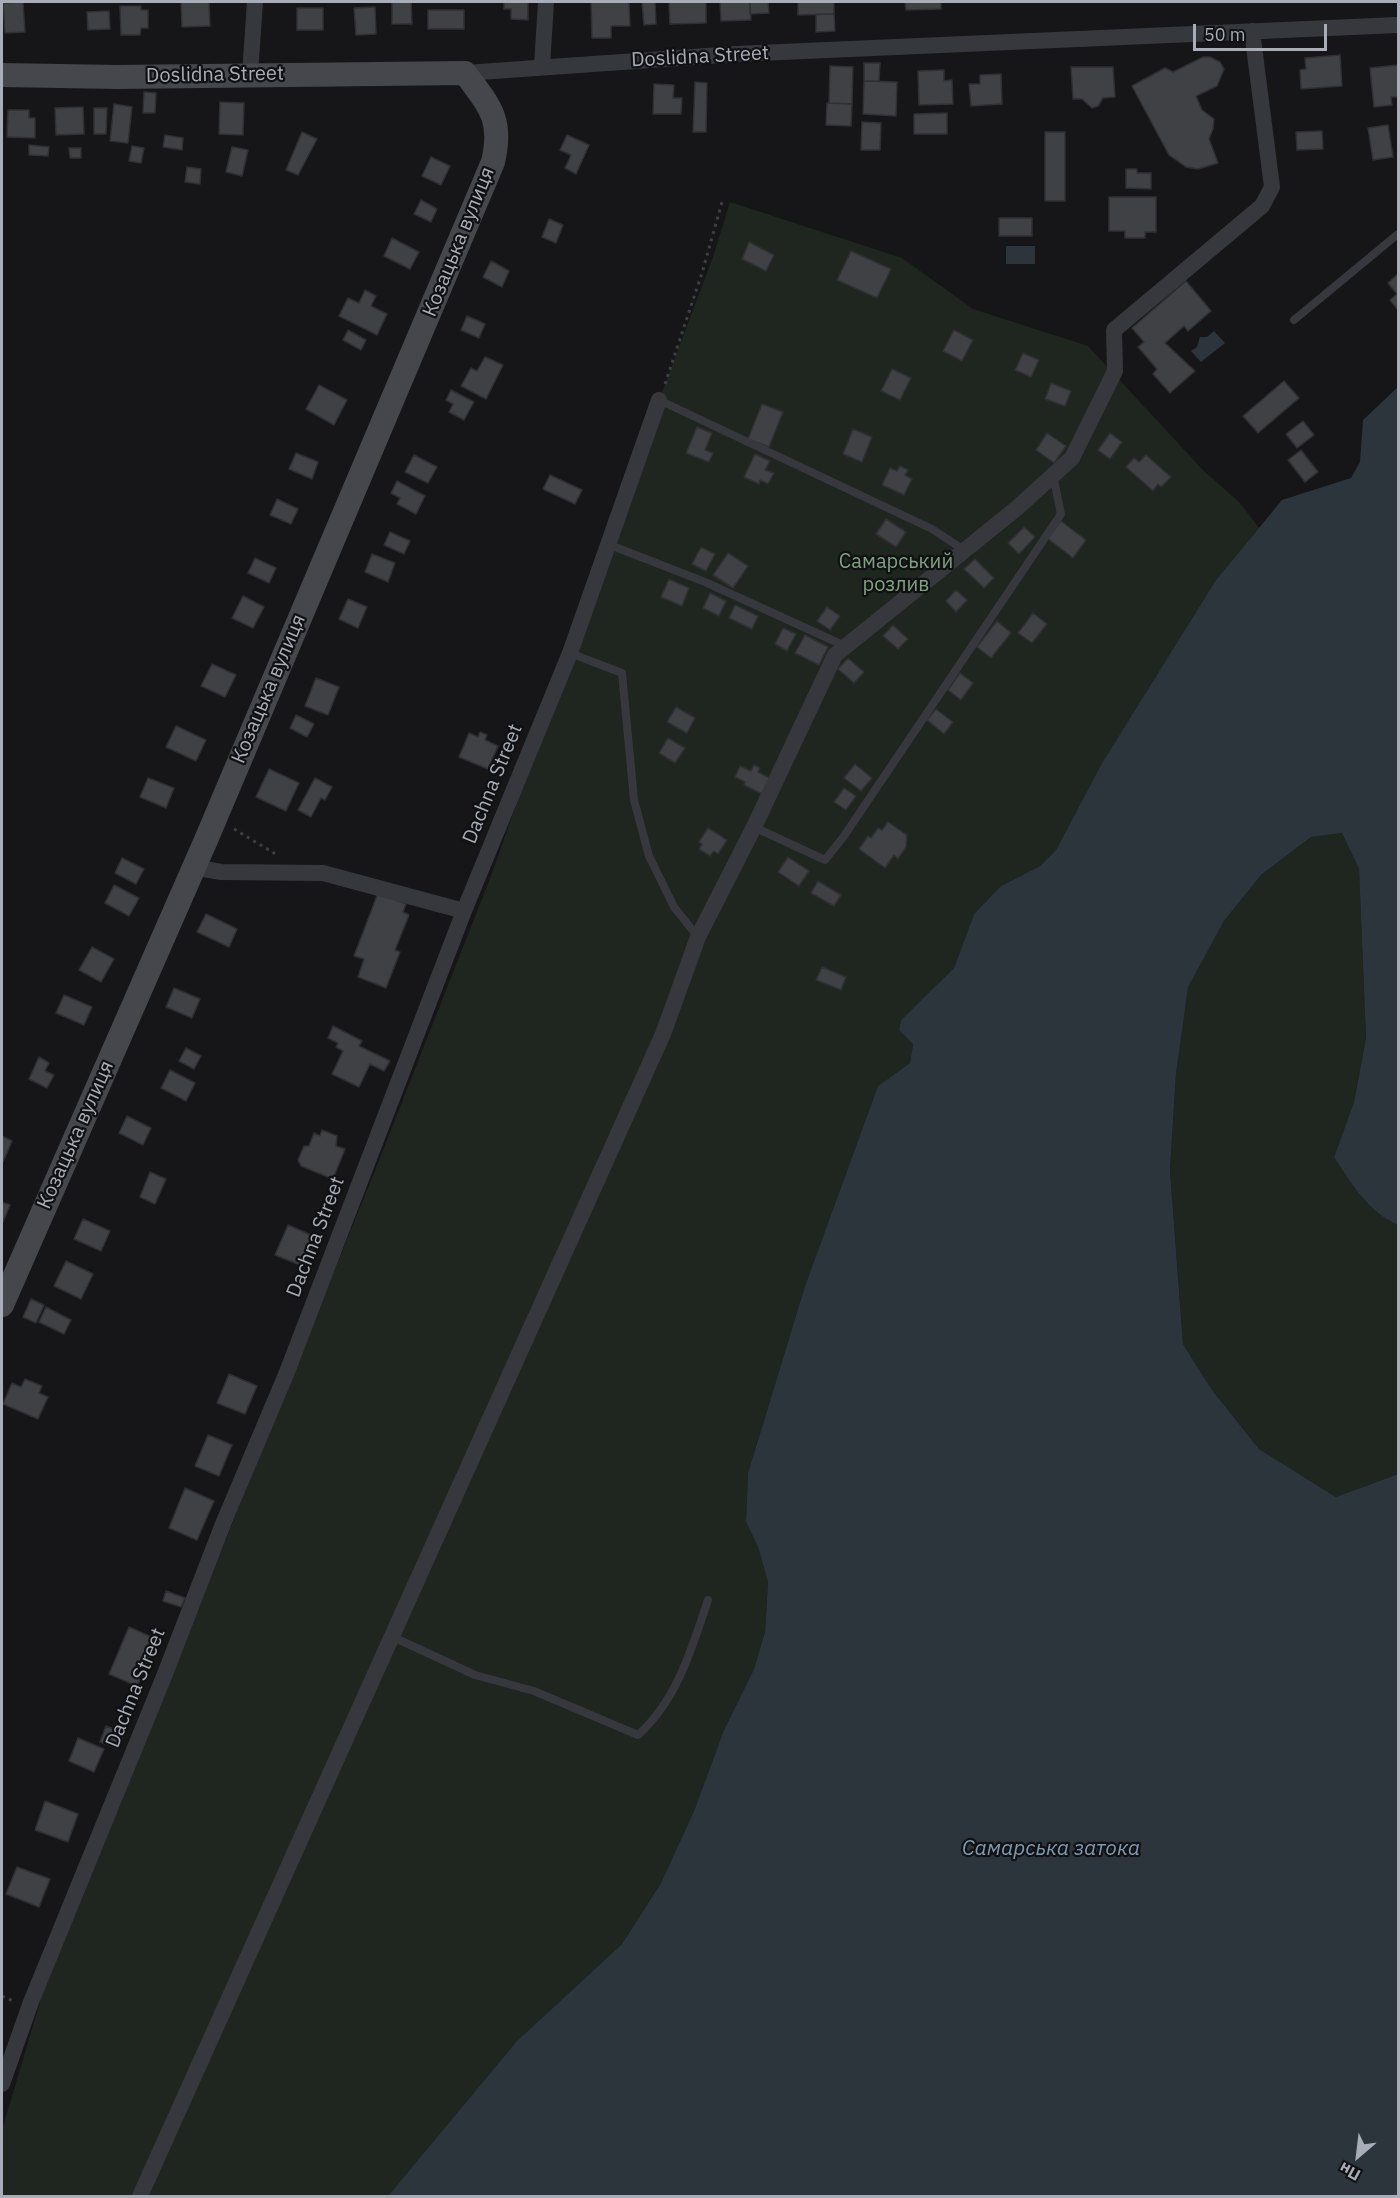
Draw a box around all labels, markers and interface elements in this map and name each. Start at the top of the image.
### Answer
scale bar [1196,12,1330,50]
text: 50 m [1204,23,1246,46]
street label: Doslidna Street [630,41,770,73]
street label: Doslidna Street [146,62,284,88]
street label: Козацька вулиця [418,164,500,320]
park label: Самарський розлив [839,550,953,597]
street label: Козацька вулиця [227,611,311,767]
street label: Dachna Street [458,721,528,847]
street label: Козацька вулиця [33,1057,119,1213]
street label: Dachna Street [282,1173,350,1301]
street label: Dachna Street [101,1625,171,1751]
water label: Самарська затока [962,1836,1140,1862]
north arrow [1328,2126,1388,2186]
text: Пн [1336,2158,1364,2186]

